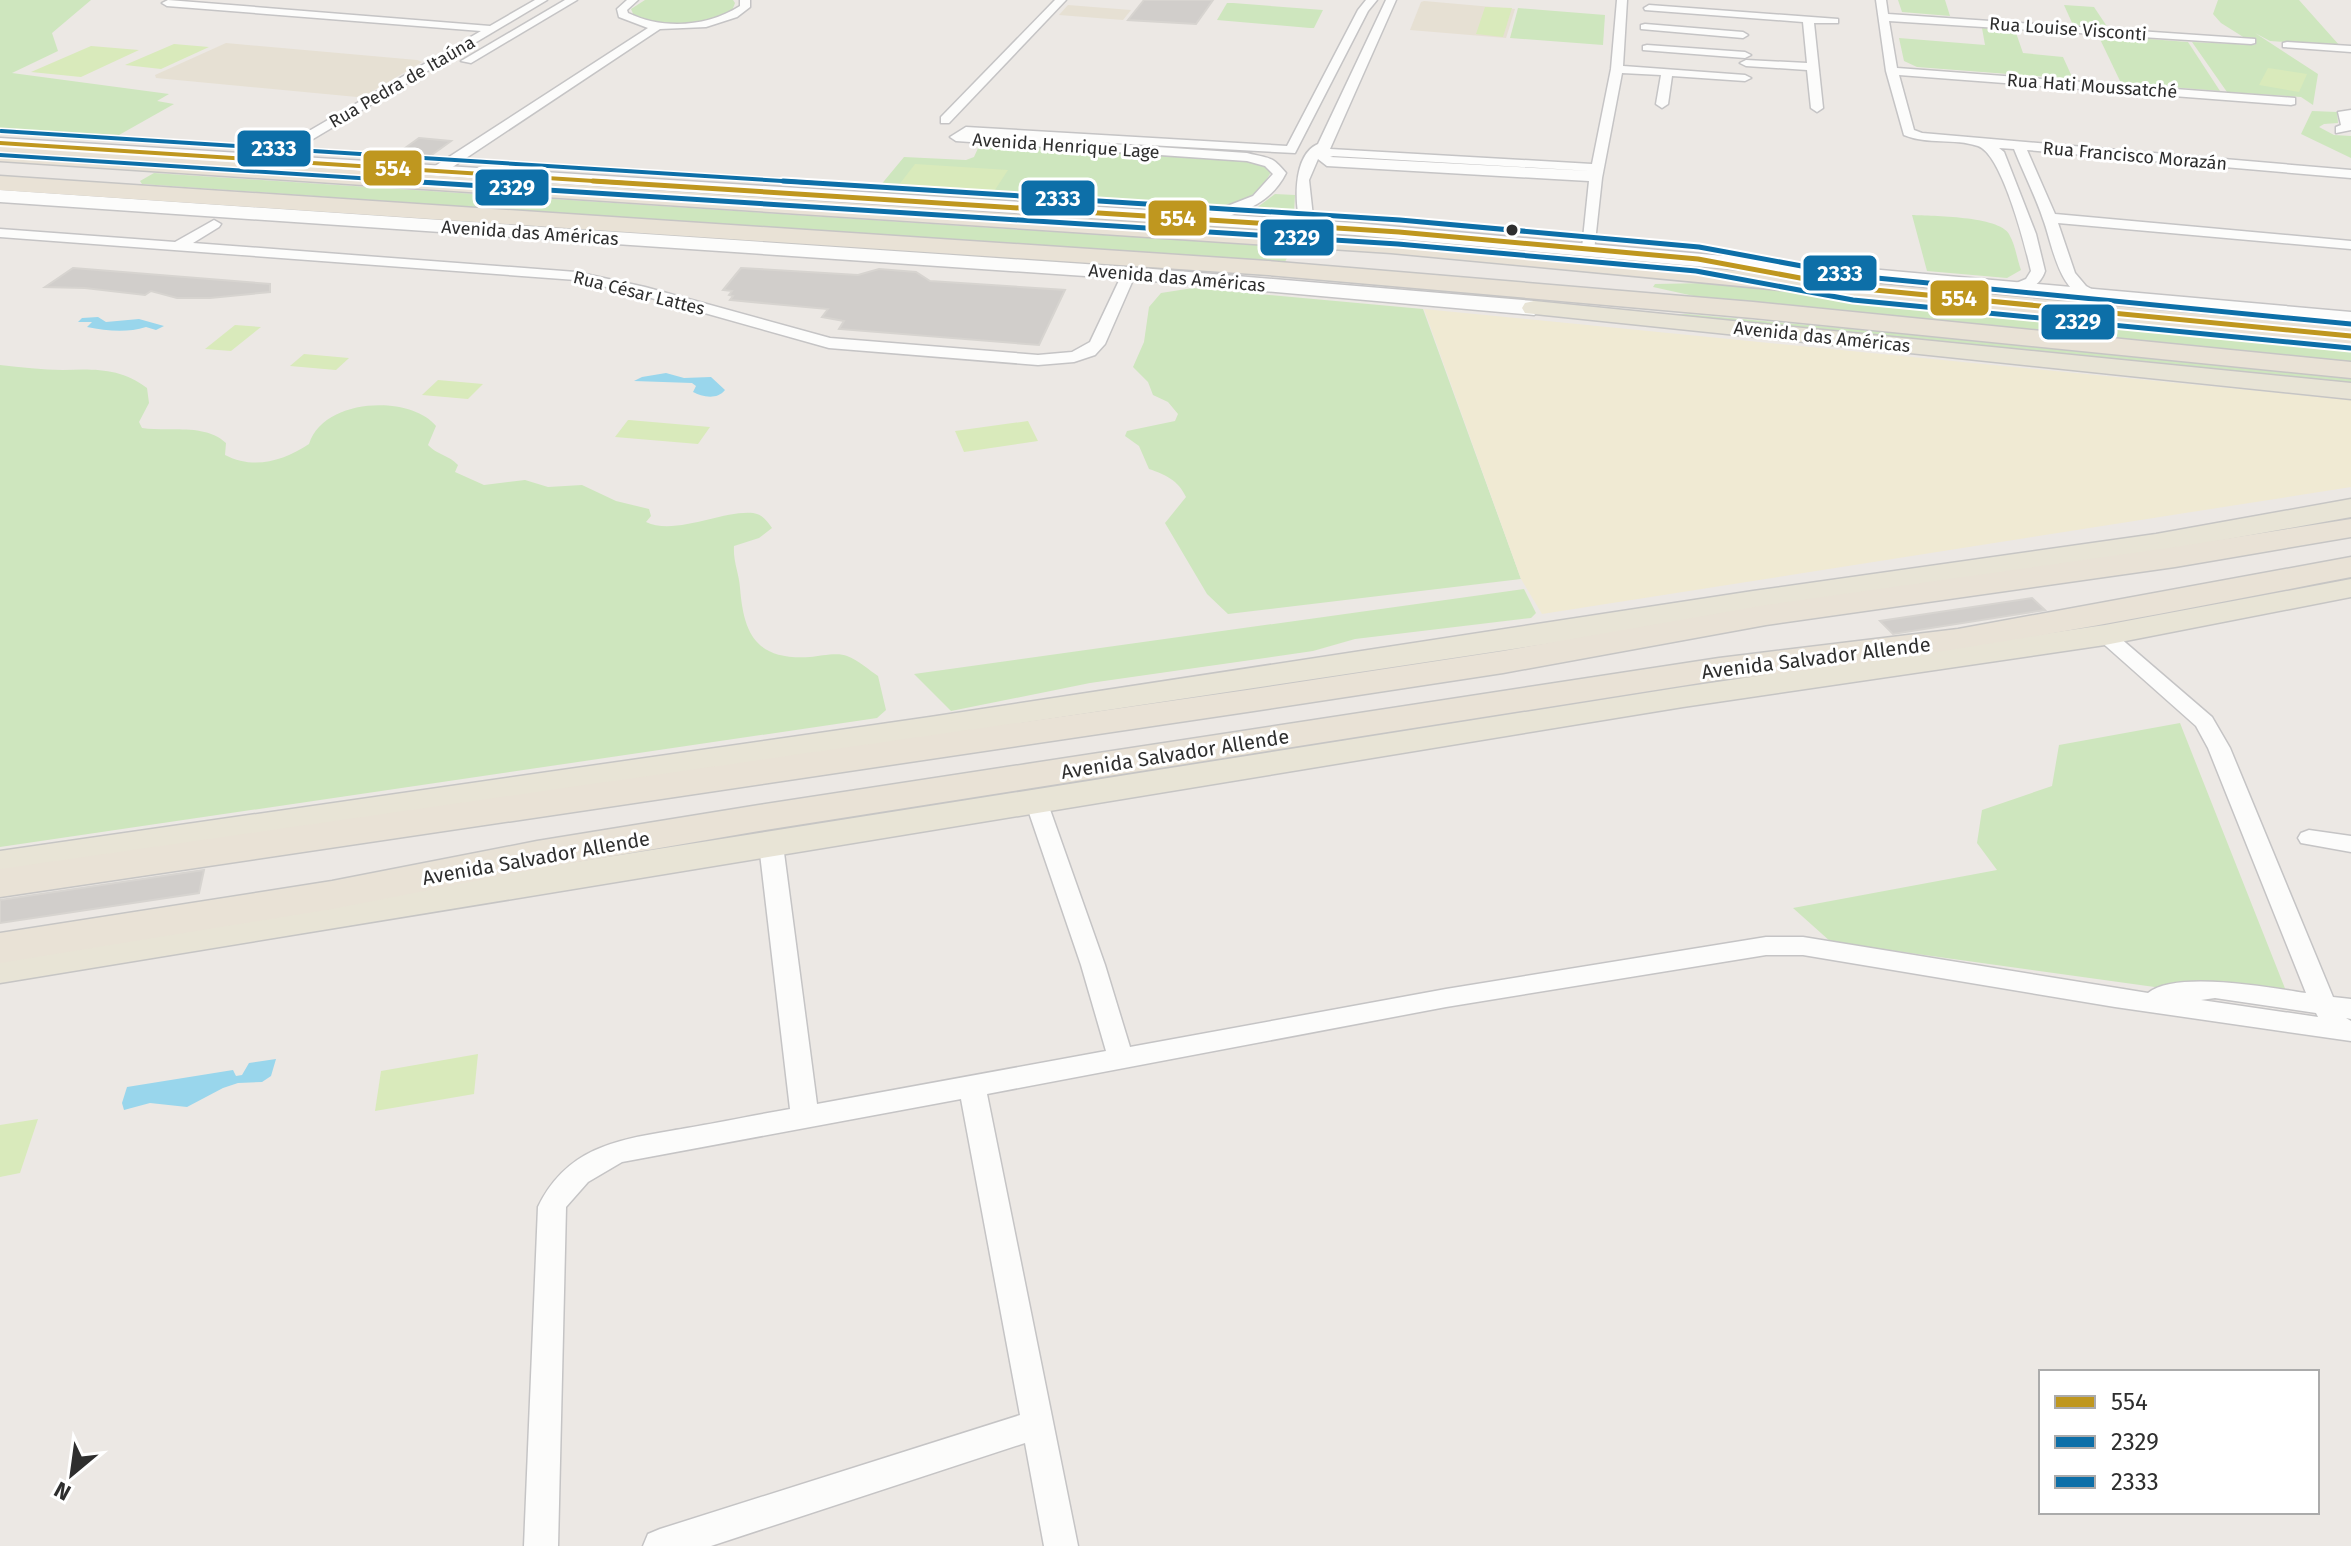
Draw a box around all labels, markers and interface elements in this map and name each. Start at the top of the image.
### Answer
street label: Rua Louise Visconti [1988,13,2148,45]
street label: Rua Pedra de Itaúna [325,31,479,133]
street label: Rua Hati Moussatché [2006,69,2178,103]
street label: Avenida Henrique Lage [972,128,1160,164]
line badge: 2333 [236,129,312,168]
text: 2333 [251,135,297,162]
street label: Rua Francisco Morazán [2042,137,2228,175]
line badge: 554 [362,149,423,187]
text: 554 [375,155,411,182]
line badge: 2329 [474,168,550,207]
text: 2329 [489,174,535,201]
line badge: 2333 [1020,179,1096,217]
text: 2333 [1035,185,1081,212]
line badge: 554 [1147,199,1208,237]
text: 554 [1160,205,1196,232]
street label: Avenida das Américas [441,216,619,250]
line badge: 2329 [1259,218,1335,257]
unlabelled marker [1504,222,1520,238]
text: 2329 [1274,224,1320,251]
line badge: 2333 [1802,254,1878,292]
street label: Avenida das Américas [1088,259,1266,297]
text: 2333 [1817,260,1863,287]
street label: Rua César Lattes [571,266,707,320]
line badge: 554 [1929,279,1990,317]
text: 554 [1941,285,1977,312]
line badge: 2329 [2040,303,2116,341]
text: 2329 [2055,308,2101,335]
street label: Avenida das Américas [1733,317,1911,357]
street label: Avenida Salvador Allende [1700,632,1932,684]
street label: Avenida Salvador Allende [1059,724,1291,784]
street label: Avenida Salvador Allende [420,826,652,890]
legend [2039,1370,2319,1514]
text: 554 [2111,1388,2148,1416]
text: 2329 [2111,1428,2159,1456]
north arrow [32,1434,112,1514]
text: 2333 [2111,1468,2159,1496]
text: N [50,1476,75,1506]

